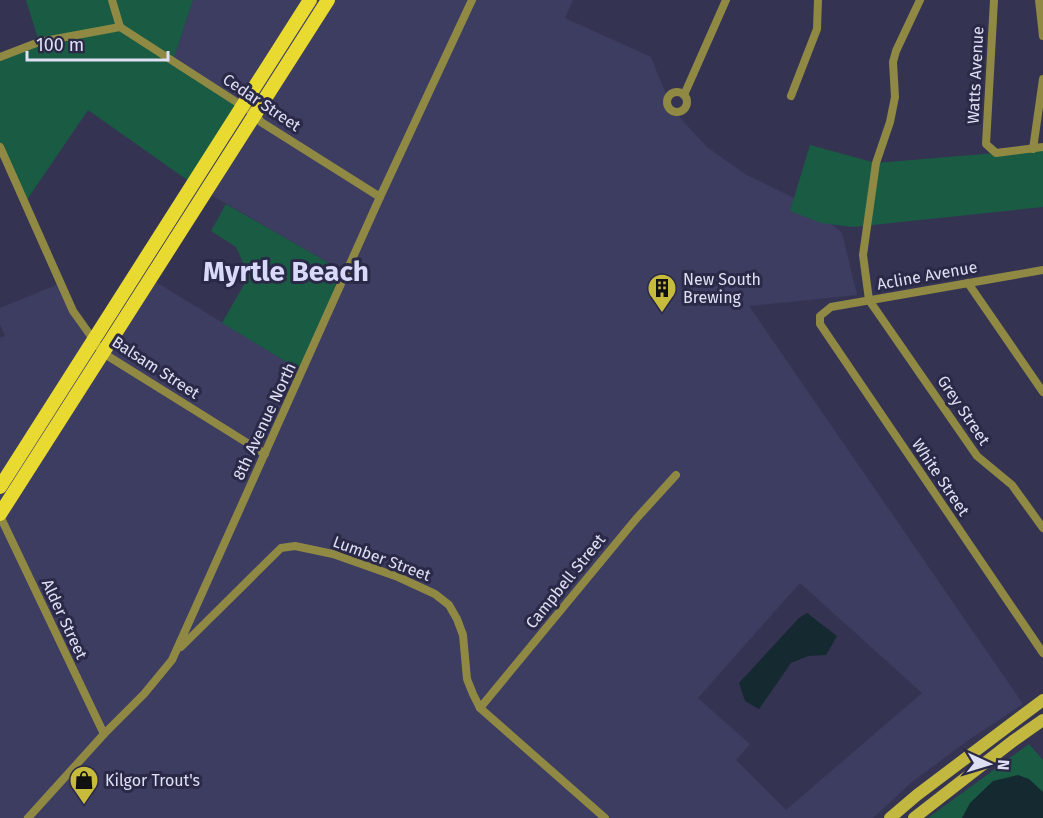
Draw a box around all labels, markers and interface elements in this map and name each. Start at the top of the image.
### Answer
scale bar [27,24,168,62]
street label: Watts Avenue [963,26,988,124]
text: 100 m [36,34,84,56]
street label: Cedar Street [219,70,304,135]
district label: Myrtle Beach [203,255,369,288]
street label: Acline Avenue [875,257,979,294]
place label: New South Brewing [683,270,761,307]
building icon: New South Brewing [646,272,678,314]
street label: Balsam Street [108,332,203,403]
street label: 8th Avenue North [229,360,300,483]
street label: Grey Street [933,372,994,449]
street label: White Street [908,435,973,520]
street label: Campbell Street [522,530,609,632]
street label: Lumber Street [330,532,434,585]
street label: Alder Street [38,576,91,662]
north arrow [959,734,1019,794]
text: N [994,759,1013,771]
shop icon: Kilgor Trout's [68,764,100,806]
place label: Kilgor Trout's [105,771,200,790]

